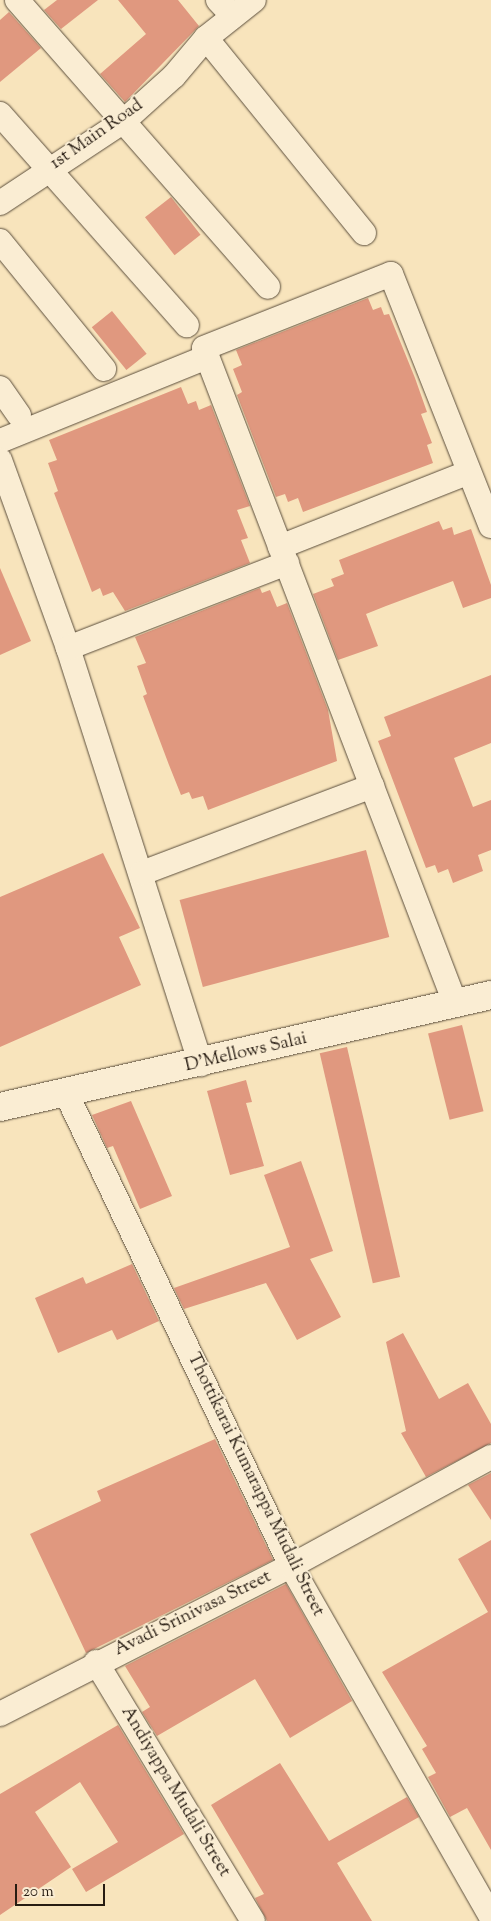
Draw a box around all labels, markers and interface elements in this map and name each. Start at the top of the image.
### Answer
street label: 1st Main Road [47,95,147,175]
street label: D'Mellows Salai [183,1028,309,1078]
street label: Thottikarai Kumarappa Mudali Street [182,1350,328,1620]
street label: Avadi Srinivasa Street [111,1567,275,1661]
street label: Andiyappa Mudali Street [116,1703,234,1881]
scale bar [18,1874,108,1906]
text: 20 m [23,1882,54,1903]

